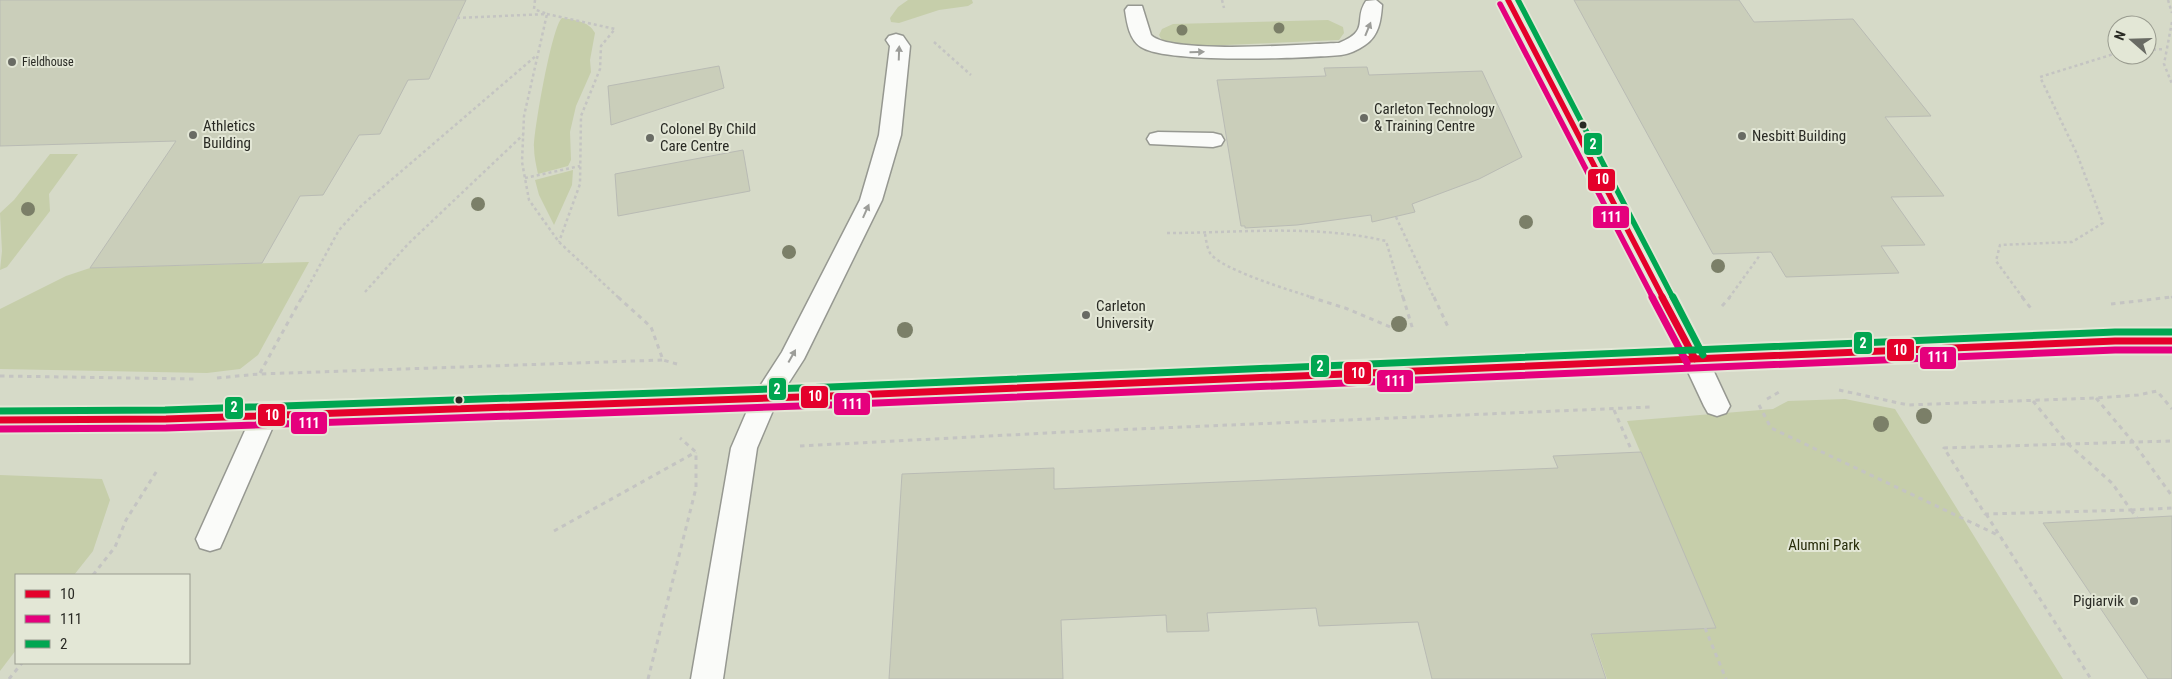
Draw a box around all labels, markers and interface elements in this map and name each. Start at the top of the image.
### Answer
north arrow [2107,15,2157,65]
one-way arrow [1364,21,1372,36]
text: N [2111,29,2129,42]
one-way arrow [895,45,903,61]
one-way arrow [1190,47,1206,55]
place label: Fieldhouse [22,55,74,69]
marker: Fieldhouse [6,56,18,68]
place label: Carleton Technology & Training Centre [1374,100,1495,135]
marker: Carleton Technology & Training Centre [1358,112,1370,124]
place label: Athletics Building [203,117,255,152]
place label: Colonel By Child Care Centre [660,120,756,155]
unlabelled marker [1578,120,1588,130]
place label: Nesbitt Building [1752,127,1846,145]
marker: Athletics Building [187,129,199,141]
marker: Nesbitt Building [1736,130,1748,142]
marker: Colonel By Child Care Centre [644,132,656,144]
line badge: 2 [1583,132,1603,156]
text: 2 [1589,136,1597,152]
line badge: 10 [1587,168,1616,192]
text: 10 [1595,171,1609,187]
one-way arrow [862,204,870,218]
line badge: 111 [1592,205,1630,229]
text: 111 [1600,209,1622,225]
place label: Carleton University [1096,297,1154,332]
marker: Carleton University [1080,309,1092,321]
line badge: 2 [1853,331,1873,355]
text: 2 [1859,335,1867,351]
line badge: 10 [1886,338,1915,362]
text: 10 [1893,342,1907,358]
line badge: 111 [1919,346,1957,370]
one-way arrow [788,349,796,363]
text: 111 [1927,349,1949,365]
line badge: 2 [1310,354,1330,378]
text: 2 [1316,358,1324,374]
line badge: 10 [1343,361,1372,385]
text: 10 [1351,365,1365,381]
line badge: 111 [1376,369,1414,393]
text: 111 [1384,373,1406,389]
line badge: 2 [768,377,787,401]
text: 2 [773,381,781,397]
line badge: 10 [800,385,829,409]
text: 10 [808,388,822,404]
line badge: 111 [833,392,871,416]
unlabelled marker [454,395,464,405]
line badge: 2 [224,396,244,420]
text: 111 [841,396,863,412]
text: 2 [230,399,238,415]
line badge: 10 [257,403,286,427]
text: 10 [265,407,279,423]
line badge: 111 [290,411,328,435]
text: 111 [298,415,320,431]
park label: Alumni Park [1788,536,1860,554]
legend [15,574,190,664]
text: 10 [60,585,75,603]
place label: Pigiarvik [2073,592,2124,610]
marker: Pigiarvik [2128,595,2140,607]
text: 111 [60,610,82,628]
text: 2 [60,635,67,653]

